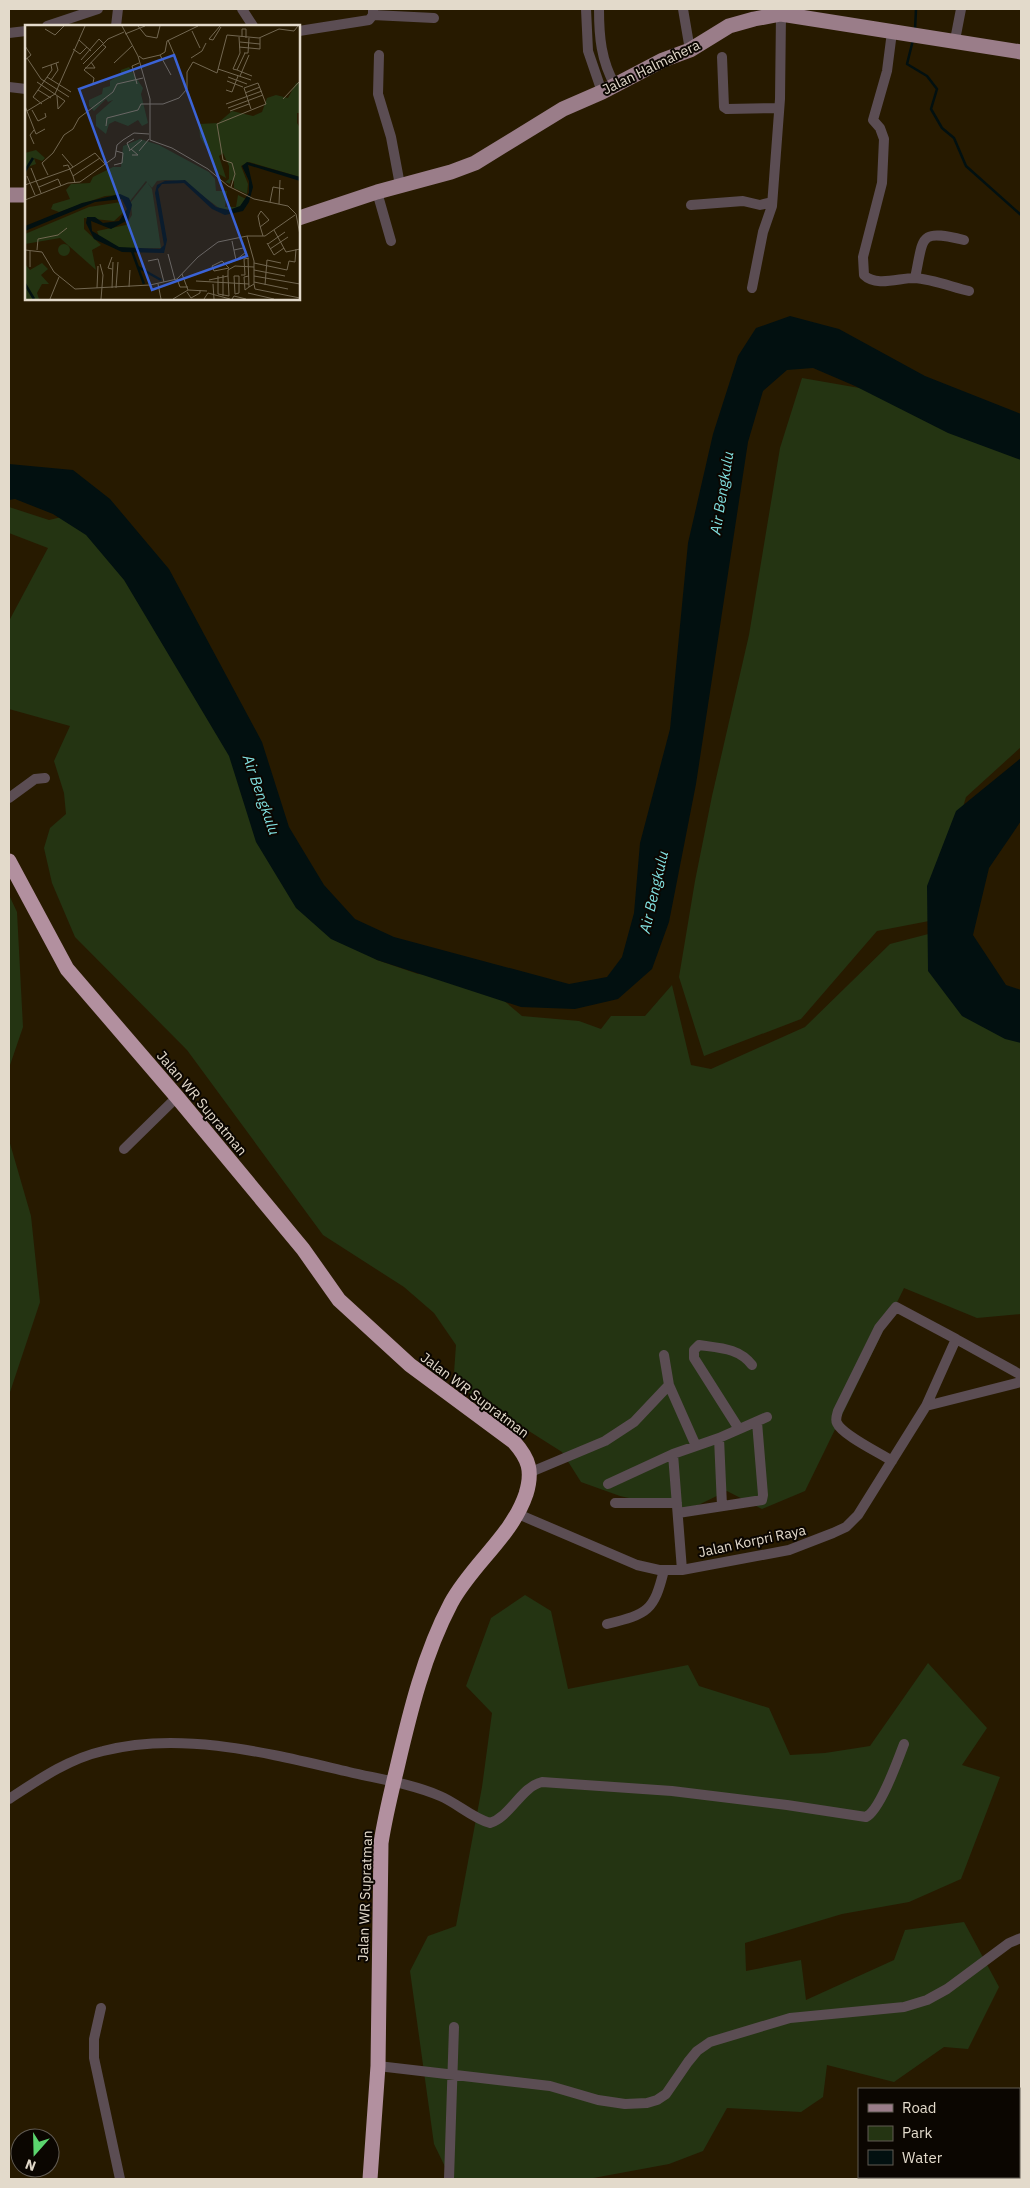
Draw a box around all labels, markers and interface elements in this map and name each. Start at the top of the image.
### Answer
inset map [25,25,300,300]
street label: Jalan Halmahera [599,35,703,98]
water label: Air Bengkulu [705,450,737,537]
water label: Air Bengkulu [238,751,284,838]
water label: Air Bengkulu [635,849,672,936]
street label: Jalan WR Supratman [153,1047,251,1159]
street label: Jalan WR Supratman [417,1348,533,1442]
street label: Jalan Korpri Raya [697,1521,808,1561]
street label: Jalan WR Supratman [354,1830,376,1962]
legend [858,2088,1020,2178]
text: Road [902,2098,937,2117]
text: Park [902,2123,932,2142]
north arrow [10,2128,60,2178]
text: Water [902,2148,943,2167]
text: N [23,2155,38,2175]

